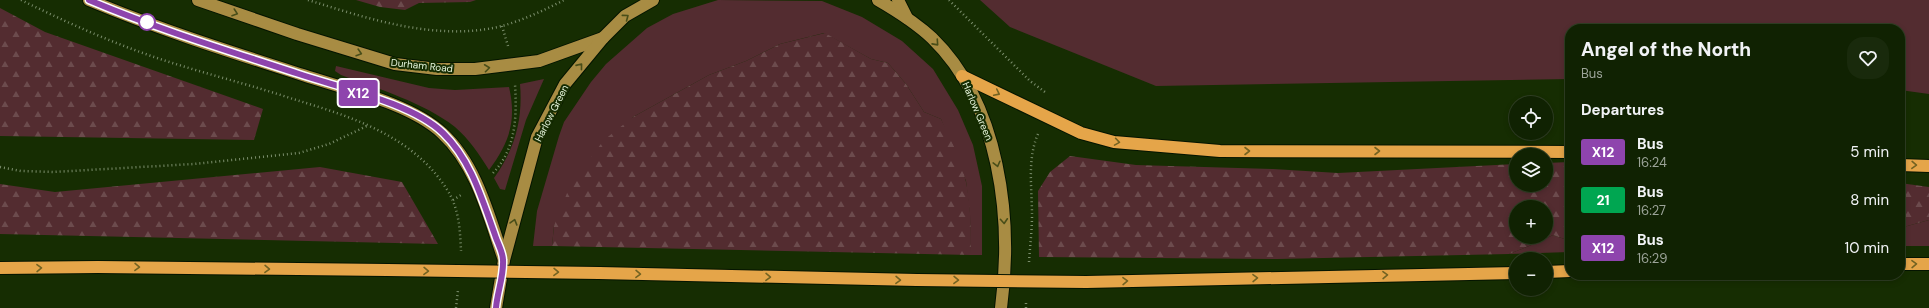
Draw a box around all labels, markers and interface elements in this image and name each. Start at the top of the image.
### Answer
one-way arrow [231,8,238,16]
unlabelled marker [138,13,156,31]
one-way arrow [622,14,629,21]
text: Angel of the North [1581,37,1751,62]
button: heart [1847,37,1889,79]
one-way arrow [932,38,939,46]
one-way arrow [355,48,362,57]
street label: Durham Road [390,56,454,75]
one-way arrow [576,63,583,70]
one-way arrow [484,64,490,73]
text: Bus [1581,65,1603,82]
line badge: X12 [335,80,381,106]
street label: Harlow Green [959,80,996,143]
street label: Harlow Green [531,82,572,144]
text: X12 [347,84,369,102]
one-way arrow [993,88,1001,96]
map controls [1509,96,1553,296]
button: locate [1509,96,1553,140]
text: Departures [1581,100,1664,120]
text: Bus [1637,134,1664,154]
one-way arrow [1114,137,1120,146]
text: 5 min [1850,142,1889,162]
text: X12 [1592,143,1614,161]
one-way arrow [1244,147,1250,155]
one-way arrow [1374,147,1380,155]
button: layers [1509,148,1553,192]
text: 16:24 [1637,154,1667,171]
one-way arrow [992,160,1001,167]
one-way arrow [1911,161,1918,170]
text: Bus [1637,182,1664,202]
text: 8 min [1850,190,1889,210]
text: 21 [1596,191,1610,209]
button: + [1509,200,1553,244]
text: 16:27 [1637,202,1666,219]
one-way arrow [999,218,1008,224]
one-way arrow [509,219,518,226]
text: Bus [1637,230,1664,250]
text: 10 min [1844,238,1889,258]
text: X12 [1592,239,1614,257]
text: 16:29 [1637,250,1667,267]
button: − [1509,252,1553,296]
one-way arrow [1912,260,1918,268]
one-way arrow [134,263,140,271]
one-way arrow [36,264,42,272]
one-way arrow [264,265,270,273]
one-way arrow [423,267,429,275]
one-way arrow [553,268,559,277]
one-way arrow [635,270,641,278]
one-way arrow [1382,271,1388,280]
one-way arrow [765,273,771,281]
one-way arrow [1252,274,1258,282]
one-way arrow [895,276,901,284]
one-way arrow [953,276,959,285]
one-way arrow [1122,277,1128,285]

